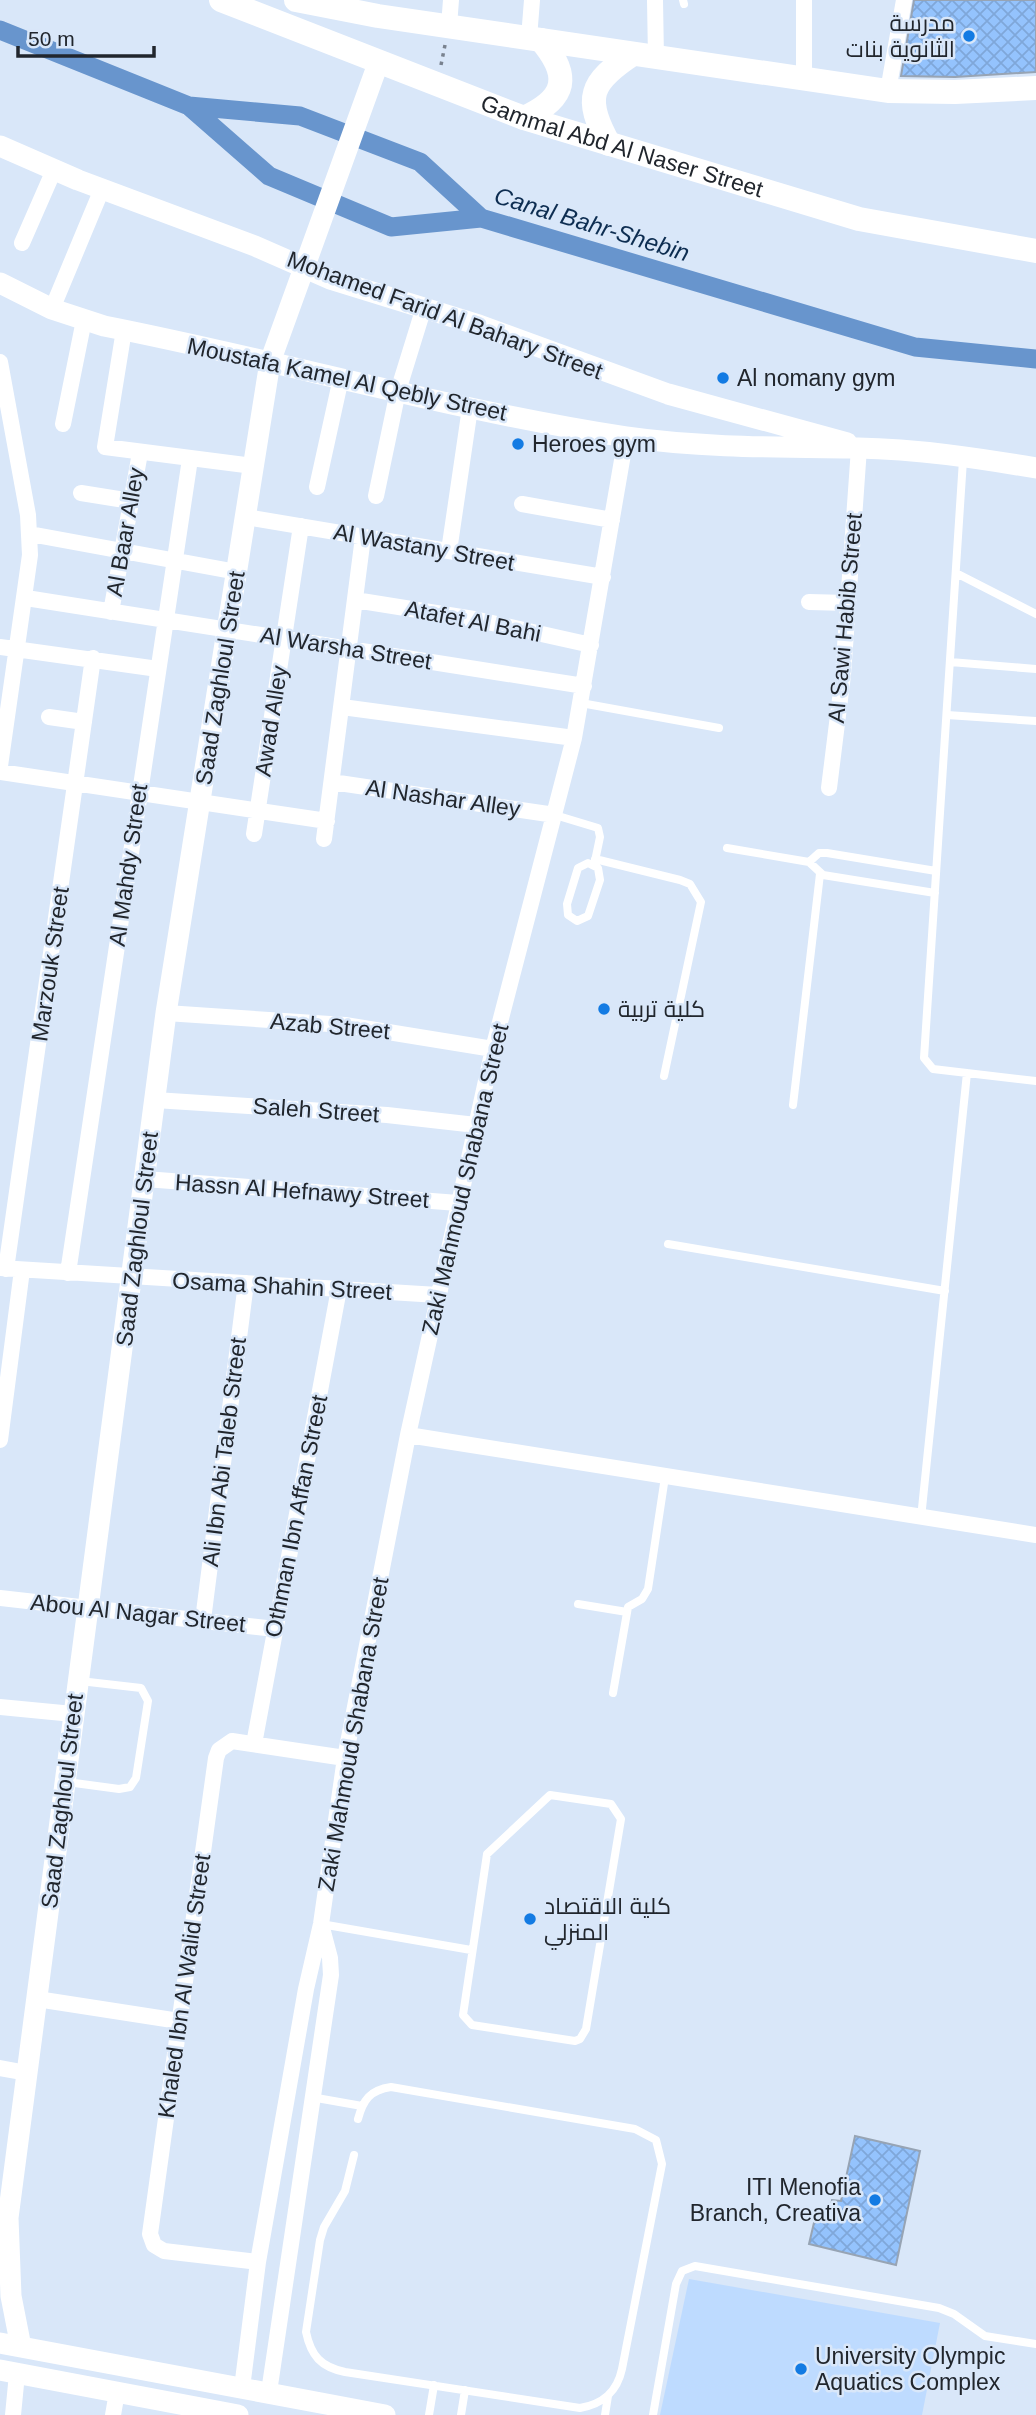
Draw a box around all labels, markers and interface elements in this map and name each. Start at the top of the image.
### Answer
place label: مدرسة الثانوية بنات [846,10,955,62]
scale bar [18,14,154,58]
text: 50 m [28,27,75,50]
marker: مدرسة الثانوية بنات [961,28,977,44]
street label: Gammal Abd Al Naser Street [477,89,767,202]
water label: Canal Bahr-Shebin [491,182,693,266]
street label: Mohamed Farid Al Bahary Street [284,246,607,384]
street label: Moustafa Kamel Al Qebly Street [185,332,510,426]
place label: Al nomany gym [737,365,896,391]
marker: Al nomany gym [715,370,731,386]
place label: Heroes gym [532,431,656,457]
marker: Heroes gym [510,436,526,452]
street label: Al Baar Alley [101,465,149,598]
street label: Al Sawi Habib Street [823,511,867,724]
street label: Al Wastany Street [332,518,517,576]
street label: Saad Zaghloul Street [190,569,250,787]
street label: Atafet Al Bahi [403,595,543,647]
street label: Al Warsha Street [259,622,434,674]
street label: Awad Alley [249,663,293,778]
street label: Al Nashar Alley [364,774,523,822]
street label: Al Mahdy Street [104,782,152,948]
street label: Marzouk Street [26,884,74,1043]
place label: كلية تربية [618,996,705,1022]
marker: كلية تربية [596,1001,612,1017]
street label: Azab Street [269,1008,392,1044]
street label: Zaki Mahmoud Shabana Street [417,1020,514,1337]
street label: Saleh Street [252,1093,381,1127]
street label: Saad Zaghloul Street [111,1130,163,1348]
street label: Hassn Al Hefnawy Street [174,1169,430,1213]
street label: Osama Shahin Street [172,1267,393,1305]
street label: Ali Ibn Abi Taleb Street [197,1335,251,1568]
street label: Othman Ibn Affan Street [260,1392,332,1639]
street label: Zaki Mahmoud Shabana Street [313,1574,394,1893]
street label: Abou Al Nagar Street [29,1589,247,1637]
street label: Saad Zaghloul Street [36,1692,88,1910]
street label: Khaled Ibn Al Walid Street [153,1852,215,2120]
place label: كلية الاقتصاد المنزلي [544,1893,671,1950]
marker: كلية الاقتصاد المنزلي [522,1911,538,1927]
place label: ITI Menofia Branch, Creativa [690,2174,861,2226]
marker: ITI Menofia Branch, Creativa [867,2192,883,2208]
place label: University Olympic Aquatics Complex [815,2343,1005,2395]
marker: University Olympic Aquatics Complex [793,2361,809,2377]

